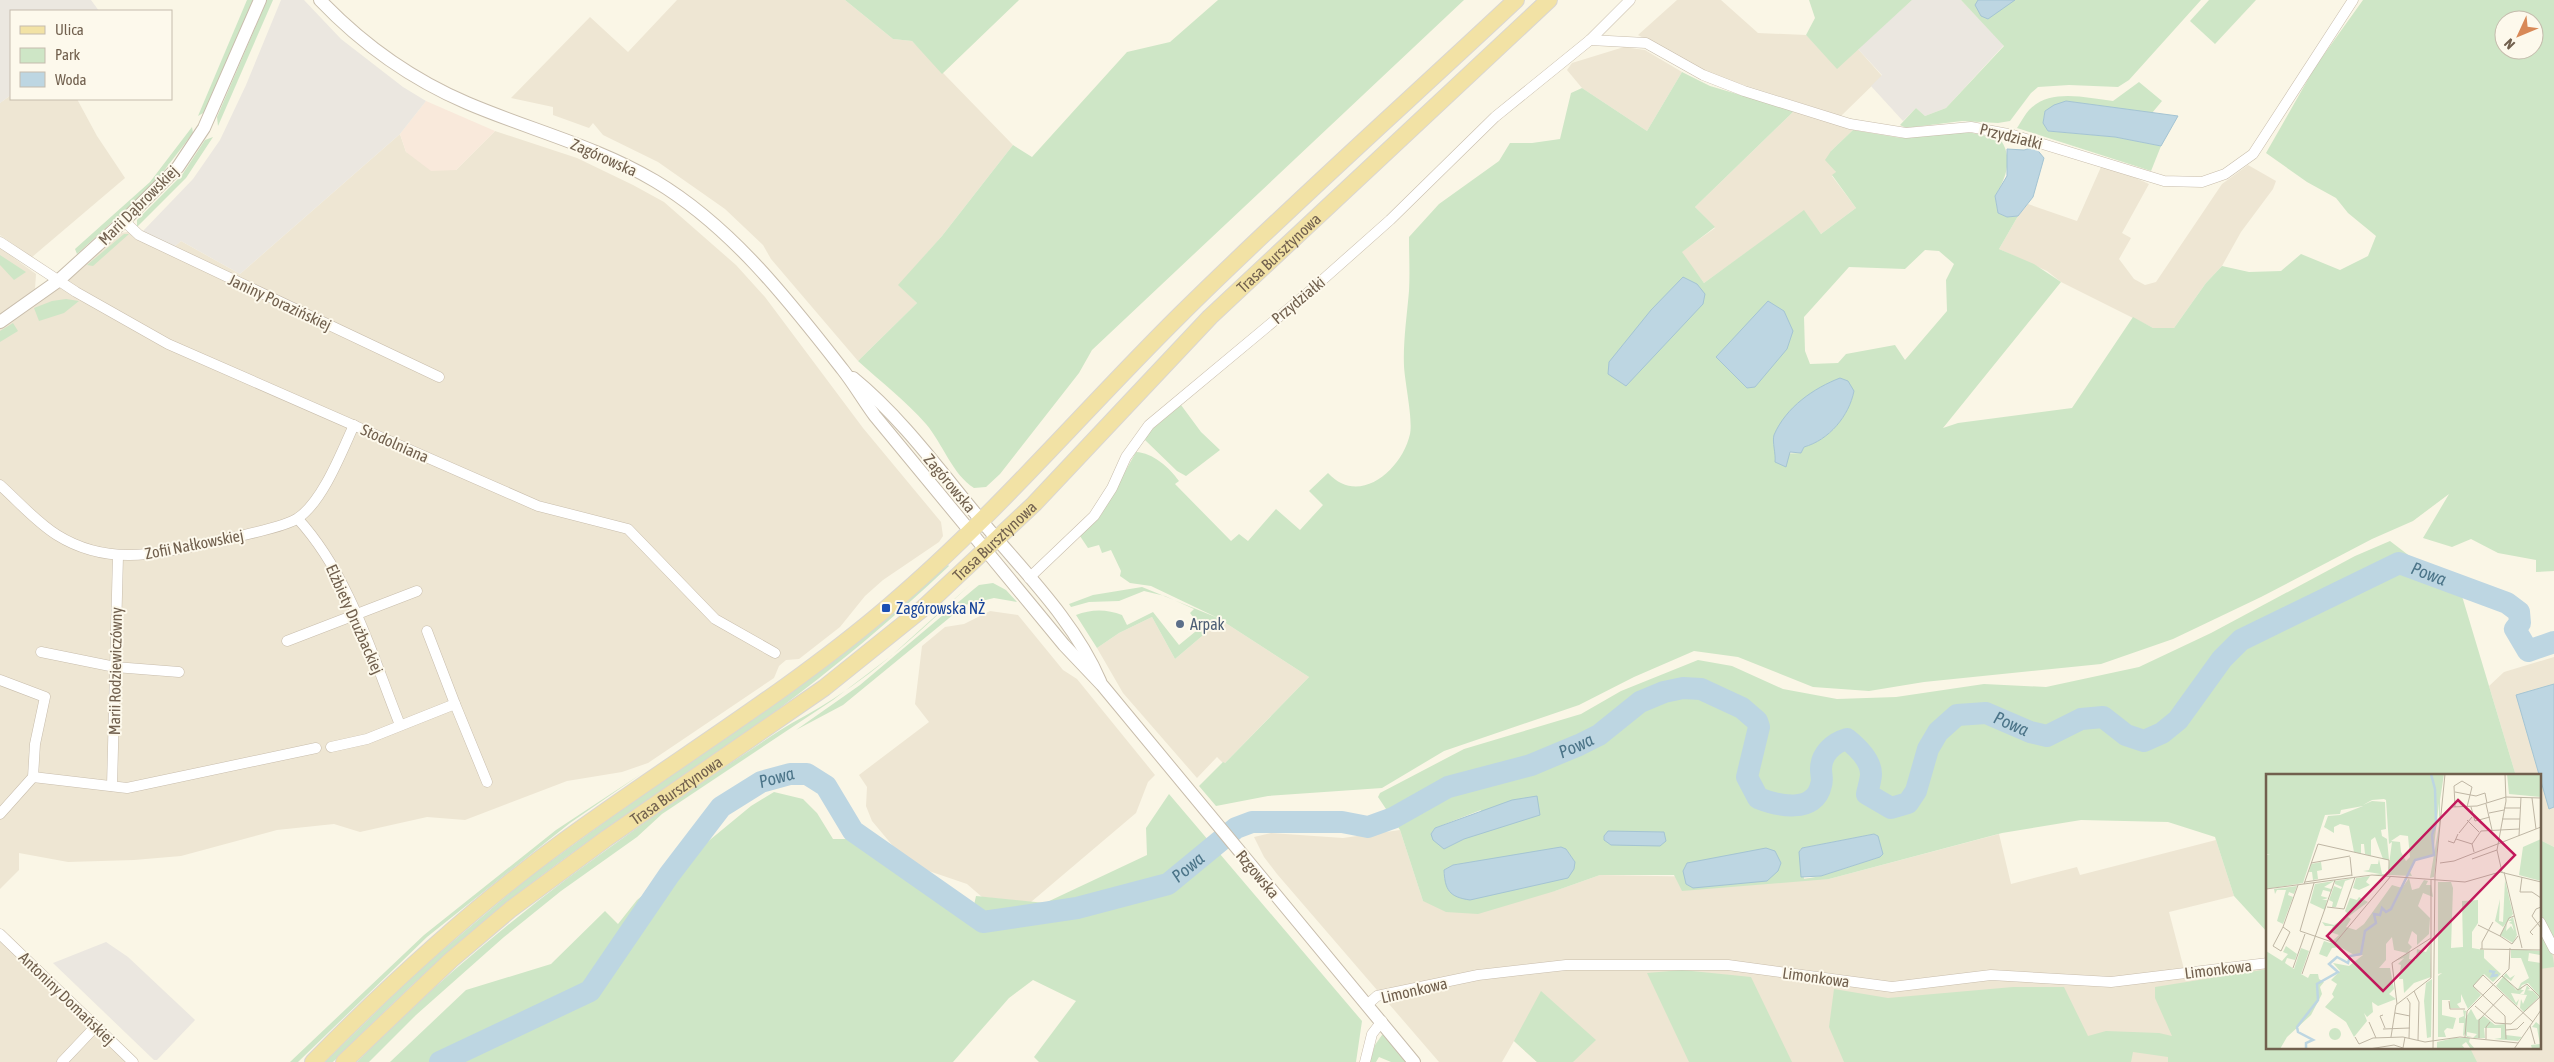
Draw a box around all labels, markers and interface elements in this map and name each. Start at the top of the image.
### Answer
legend [10,10,172,100]
north arrow [2494,10,2544,60]
text: Ulica [55,21,84,38]
text: N [2501,36,2518,53]
text: Park [55,46,80,63]
text: Woda [55,71,87,88]
street label: Przydziałki [1978,120,2044,153]
street label: Zagórowska [568,134,640,180]
street label: Marii Dąbrowskiej [95,162,182,249]
street label: Trasa Bursztynowa [1233,209,1324,296]
street label: Janiny Porazińskiej [225,270,334,335]
street label: Przydziałki [1268,273,1329,328]
street label: Stodolniana [358,420,432,466]
street label: Zagórowska [920,450,980,516]
street label: Trasa Bursztynowa [949,498,1040,585]
street label: Zofii Nałkowskiej [143,526,245,563]
water label: Powa [2408,557,2450,590]
street label: Elżbiety Drużbackiej [322,561,387,677]
place label: Zagórowska NŻ [896,599,985,618]
marker: Zagórowska NŻ [880,602,892,614]
street label: Marii Rodziewiczówny [105,606,126,735]
place label: Arpak [1190,615,1225,634]
marker: Arpak [1174,618,1186,630]
water label: Powa [1991,707,2033,740]
water label: Powa [1555,728,1597,762]
street label: Trasa Bursztynowa [627,752,726,828]
water label: Powa [756,762,797,792]
inset map [2266,774,2542,1050]
street label: Rzgowska [1232,846,1283,902]
water label: Powa [1167,847,1209,887]
street label: Antoniny Domańskiej [15,948,118,1049]
street label: Limonkowa [2183,956,2253,982]
street label: Limonkowa [1781,963,1851,991]
street label: Limonkowa [1379,974,1449,1006]

